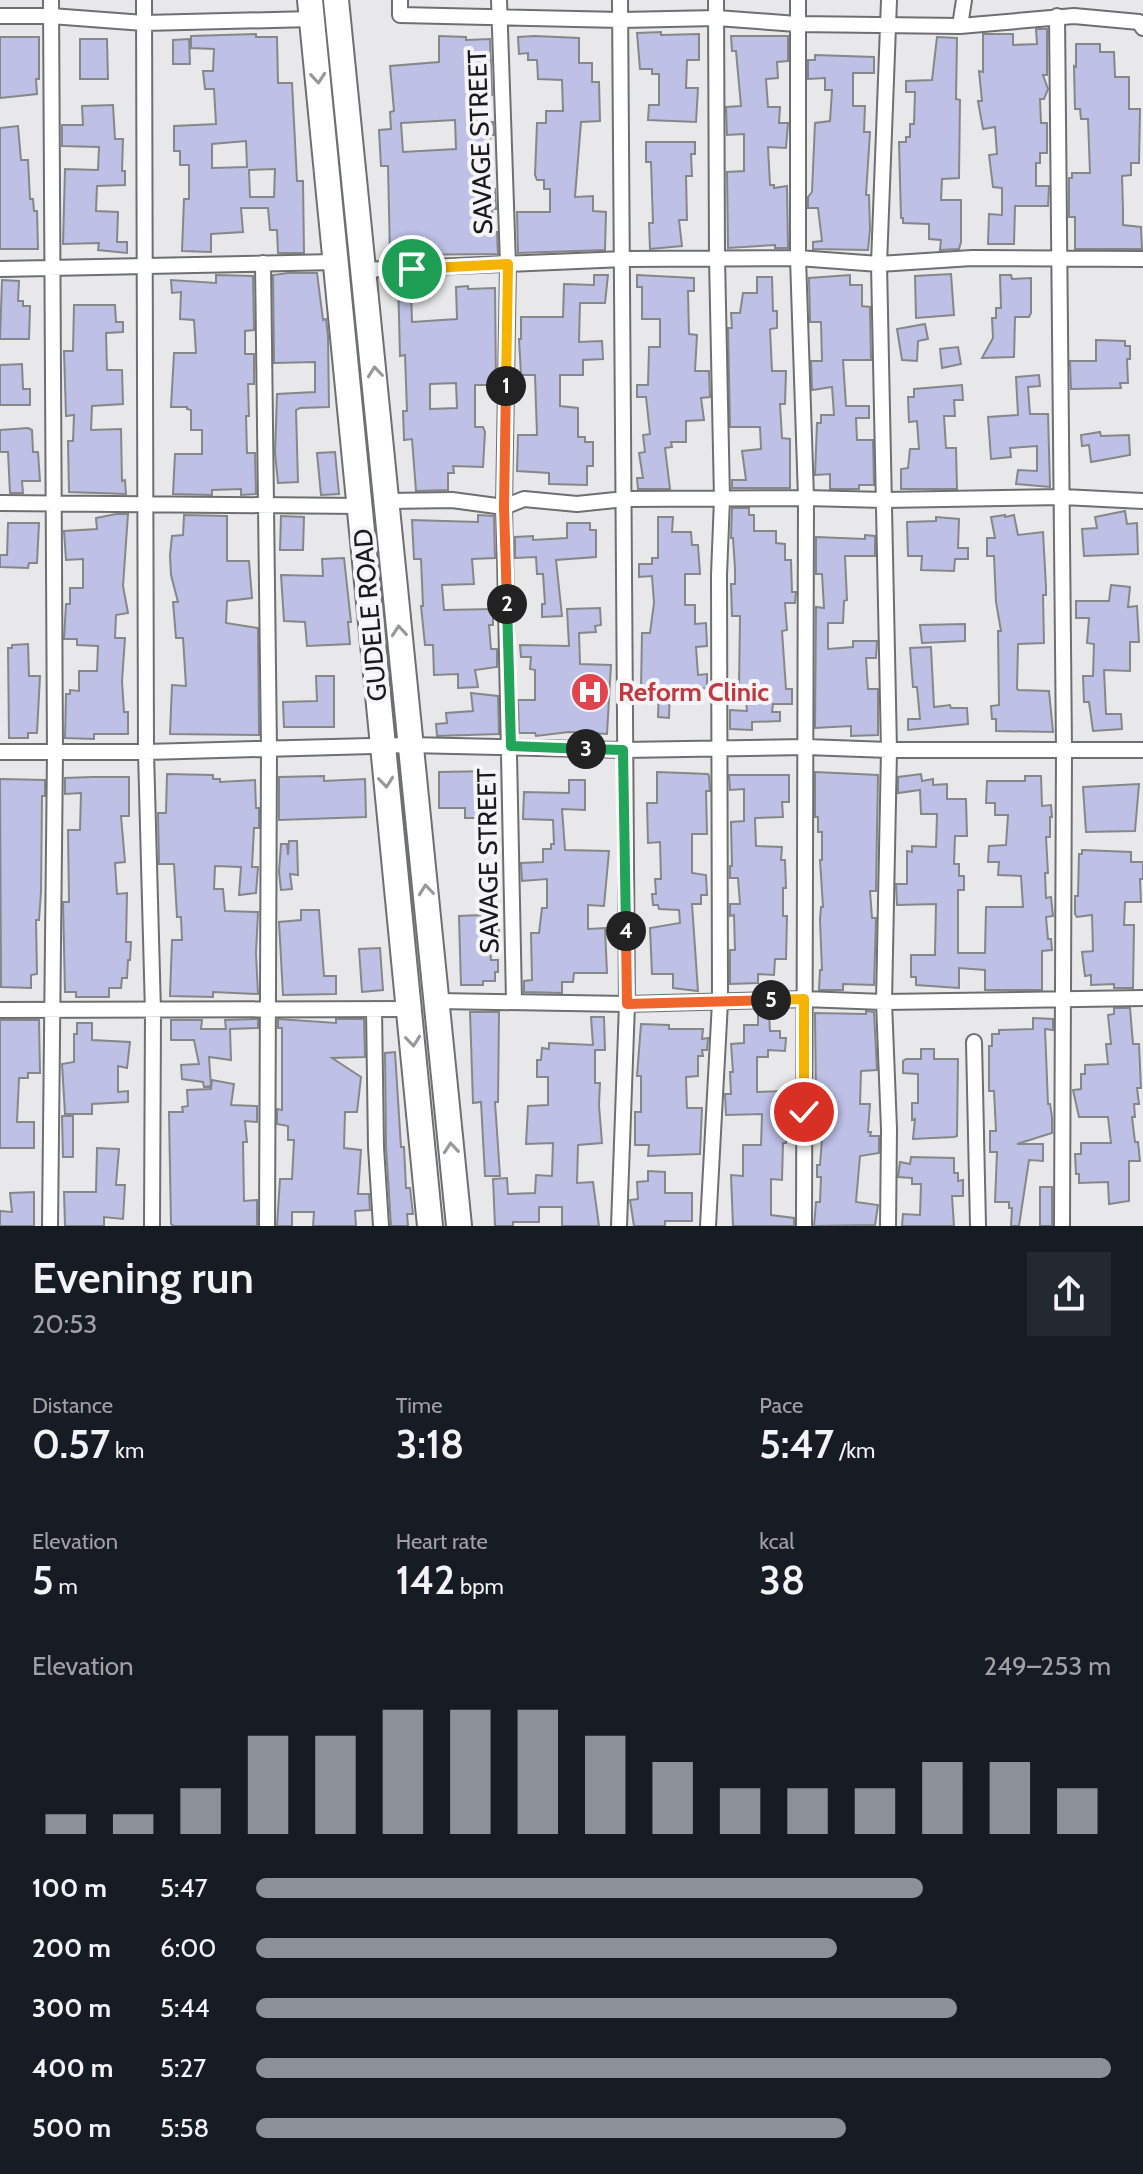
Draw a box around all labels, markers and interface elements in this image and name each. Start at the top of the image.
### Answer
street label: SAVAGE STREET [461,49,499,235]
one-way arrow [309,72,326,85]
pin [378,235,446,303]
icon: arrive [390,247,434,291]
one-way arrow [367,365,384,378]
pin: 1 [486,366,526,406]
text: 1 [502,372,510,399]
street label: GUDELE ROAD [347,527,393,703]
pin: 2 [487,584,527,624]
text: 2 [501,590,513,617]
one-way arrow [391,624,408,637]
hospital icon: Reform Clinic [569,671,611,713]
place label: Reform Clinic [618,676,769,708]
pin: 3 [566,729,606,769]
text: 3 [580,735,592,762]
street label: SAVAGE STREET [470,768,506,954]
one-way arrow [377,776,394,789]
one-way arrow [417,883,434,896]
pin: 4 [606,911,646,951]
text: 4 [619,917,633,944]
pin: 5 [751,980,791,1020]
text: 5 [765,986,777,1013]
one-way arrow [404,1034,421,1048]
pin [770,1078,838,1146]
icon: check [782,1090,826,1134]
one-way arrow [443,1141,460,1154]
text: Evening run [32,1251,254,1304]
button: share [1027,1252,1111,1336]
text: 20:53 [32,1308,97,1340]
text: Distance [32,1392,113,1419]
text: Time [396,1392,442,1419]
text: Pace [759,1392,803,1419]
text: 0.57 [32,1419,110,1468]
text: 3:18 [396,1419,464,1468]
text: 5:47 [759,1419,834,1468]
text: km [110,1437,144,1464]
text: /km [834,1437,875,1464]
text: Elevation [32,1528,118,1555]
text: Heart rate [396,1528,488,1555]
text: kcal [759,1528,794,1555]
text: 5 [32,1555,54,1604]
text: 142 [396,1555,455,1604]
text: 38 [759,1555,805,1604]
text: m [54,1573,78,1600]
text: bpm [455,1573,504,1600]
text: Elevation [32,1650,134,1682]
text: 249–253 m [983,1650,1111,1682]
text: 100 m [32,1872,107,1904]
text: 5:47 [160,1872,208,1904]
text: 200 m [32,1932,111,1964]
text: 6:00 [160,1932,216,1964]
text: 300 m [32,1992,111,2024]
text: 5:44 [160,1992,210,2024]
text: 400 m [32,2052,113,2084]
text: 5:27 [160,2052,206,2084]
text: 500 m [32,2112,111,2144]
text: 5:58 [160,2112,209,2144]

